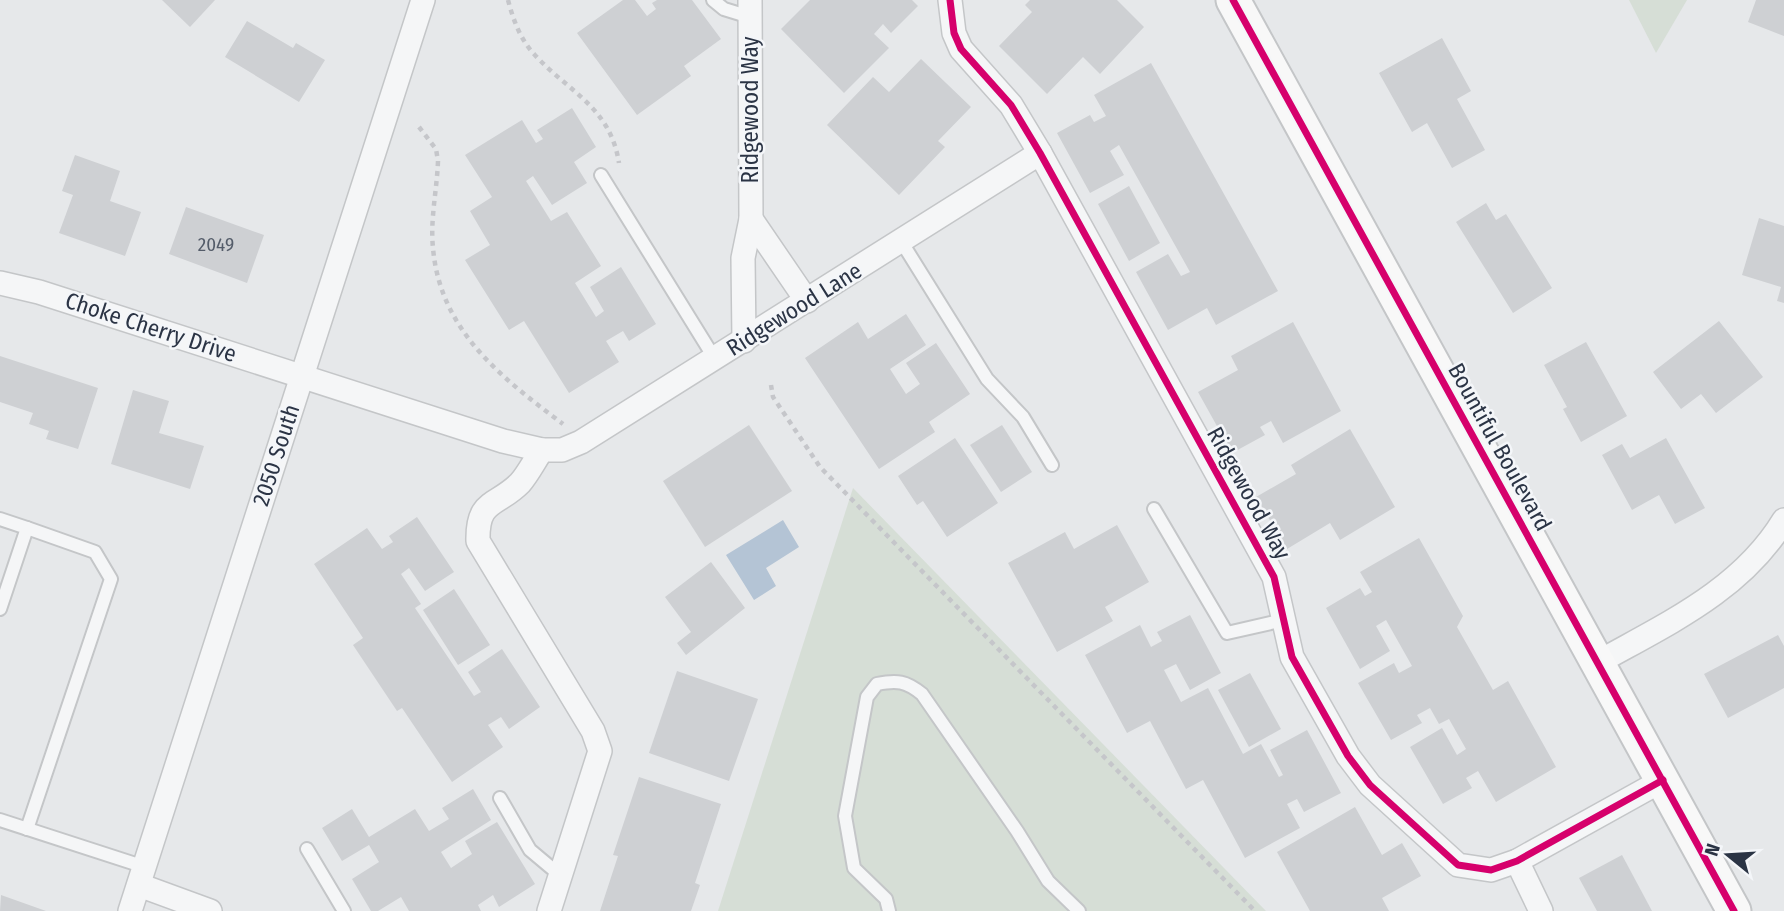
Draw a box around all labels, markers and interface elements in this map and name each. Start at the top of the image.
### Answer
street label: Ridgewood Way [736,36,764,184]
house number: 2049 [198,233,234,256]
street label: Ridgewood Lane [721,256,867,362]
street label: Choke Cherry Drive [62,286,240,368]
street label: Bountiful Boulevard [1442,358,1558,536]
street label: 2050 South [246,401,306,509]
street label: Ridgewood Way [1201,422,1297,565]
north arrow [1693,820,1763,890]
text: N [1700,841,1725,859]

